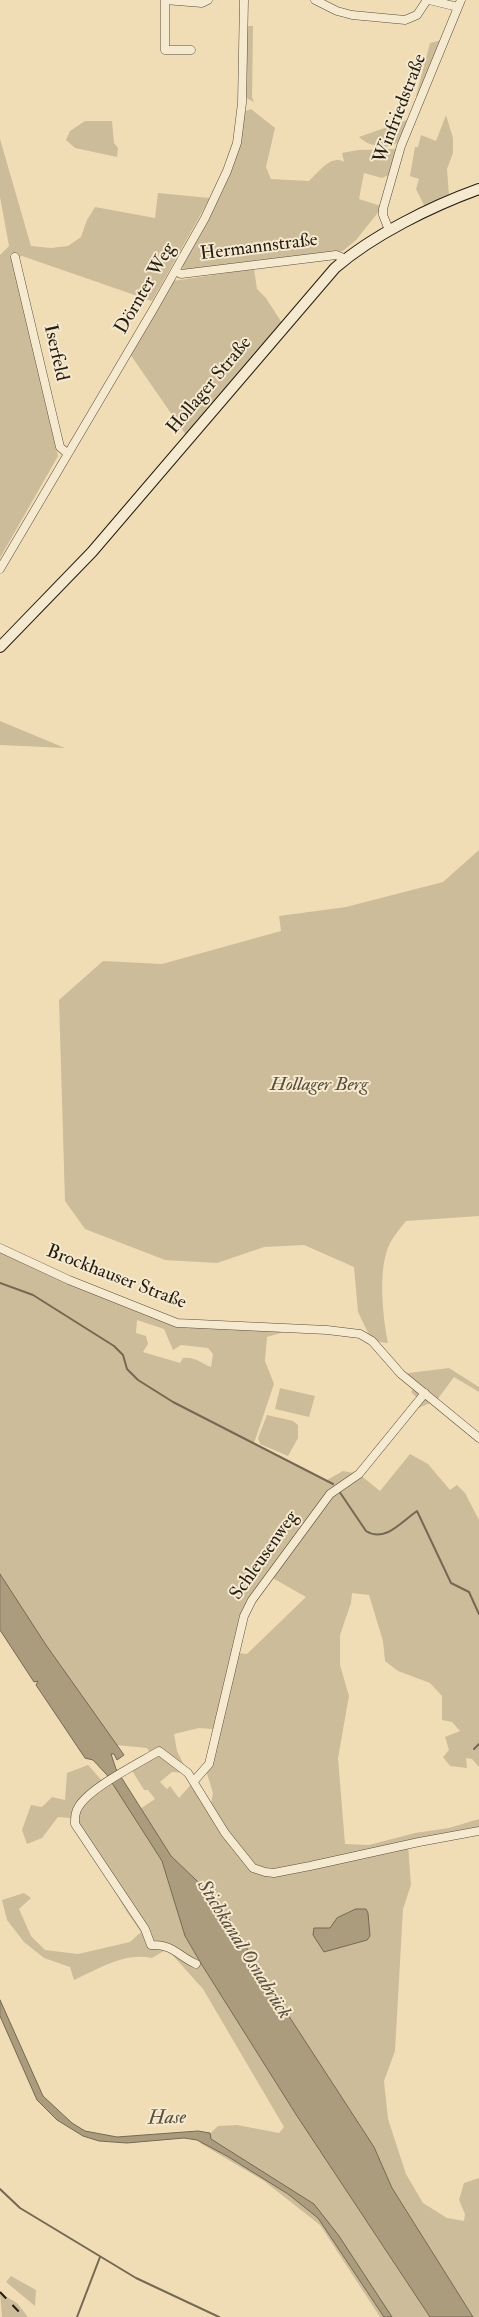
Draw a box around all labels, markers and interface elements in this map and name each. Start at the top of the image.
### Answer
street label: Winfriedstraße [370,51,432,167]
street label: Hermannstraße [199,229,319,267]
street label: Dörnter Weg [111,239,181,339]
street label: Iserfeld [37,322,73,384]
street label: Hollager Straße [163,333,257,439]
park label: Hollager Berg [270,1075,368,1097]
street label: Brockhauser Straße [43,1241,189,1315]
street label: Schleusenweg [226,1507,304,1605]
water label: Stichkanal Osnabrück [191,1876,295,2024]
water label: Hase [148,2107,186,2131]

